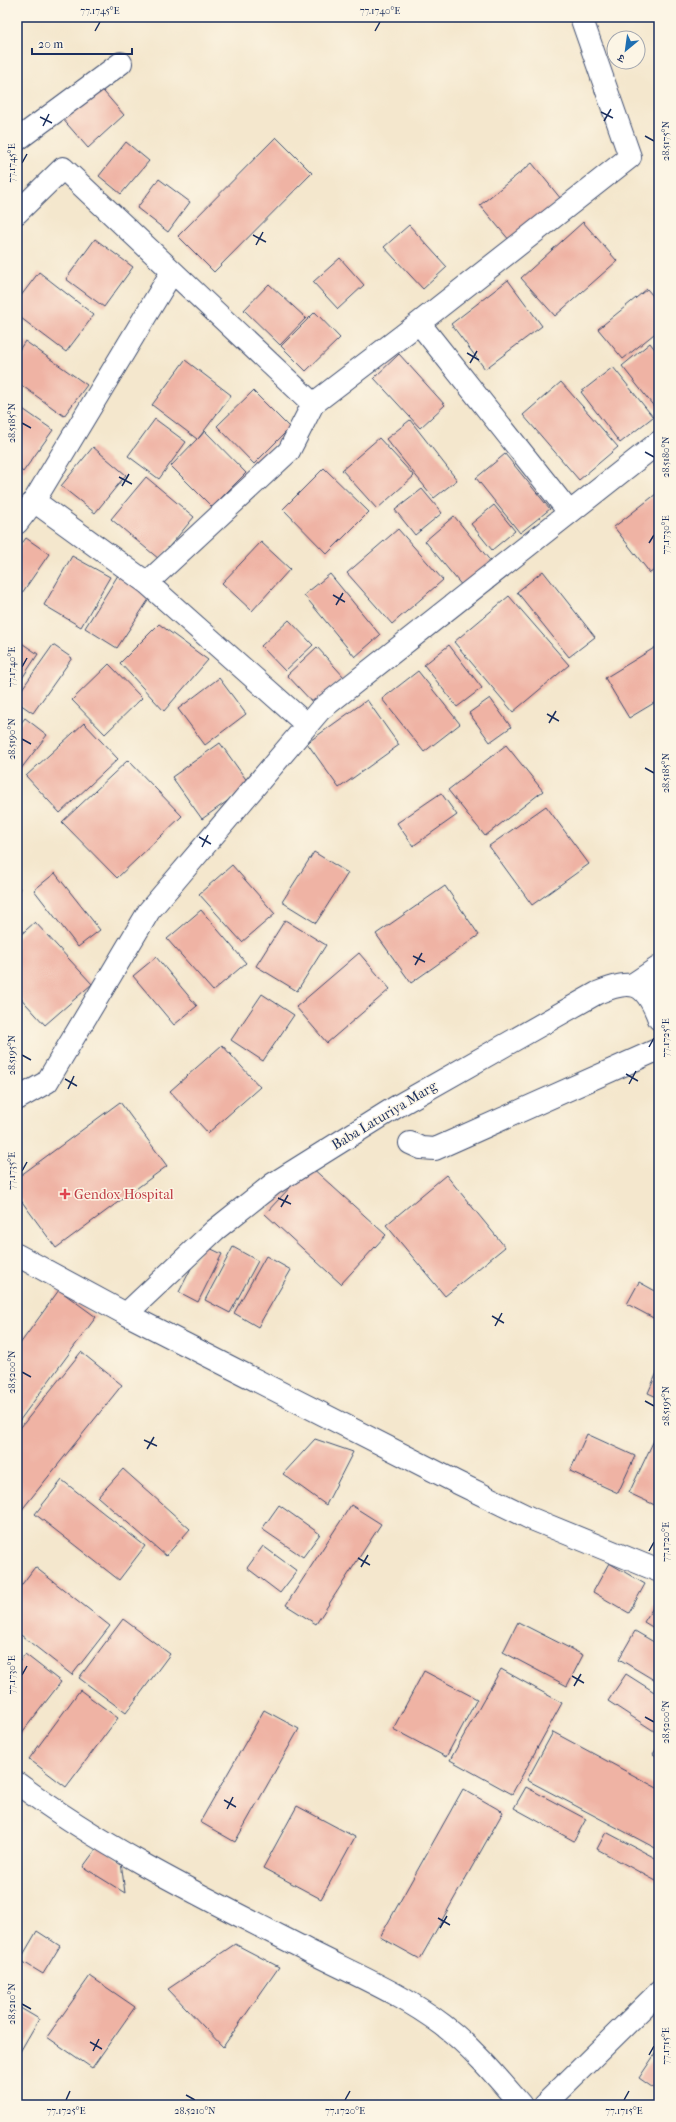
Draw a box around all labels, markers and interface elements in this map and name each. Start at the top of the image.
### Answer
text: 77.1745°E [80,5,120,17]
text: 77.1740°E [360,5,400,17]
scale bar [32,30,132,56]
north arrow [606,30,646,70]
text: 20 m [38,37,63,51]
text: उ [615,51,628,66]
text: 28.5175°N [660,121,672,161]
text: 77.1745°E [6,143,18,183]
text: 28.5185°N [6,403,18,443]
text: 28.5180°N [660,436,672,478]
text: 77.1730°E [660,515,672,555]
text: 77.1740°E [6,647,18,687]
text: 28.5190°N [6,718,18,760]
text: 28.5185°N [660,753,672,793]
text: 77.1725°E [660,1019,672,1057]
text: 28.5195°N [6,1034,18,1075]
street label: Baba Laturiya Marg [329,1077,440,1154]
text: 77.1735°E [6,1152,18,1190]
place label: Gendox Hospital [74,1186,174,1203]
marker: Gendox Hospital [59,1188,71,1200]
text: 28.5200°N [6,1350,18,1394]
text: 28.5195°N [660,1385,672,1426]
text: 77.1720°E [660,1522,672,1562]
text: 77.1730°E [6,1655,18,1695]
text: 28.5200°N [660,1700,672,1744]
text: 28.5210°N [6,1983,18,2025]
text: 77.1715°E [660,2027,672,2065]
text: 77.1725°E [47,2105,85,2117]
text: 28.5210°N [174,2105,216,2117]
text: 77.1720°E [325,2105,365,2117]
text: 77.1715°E [605,2105,643,2117]

